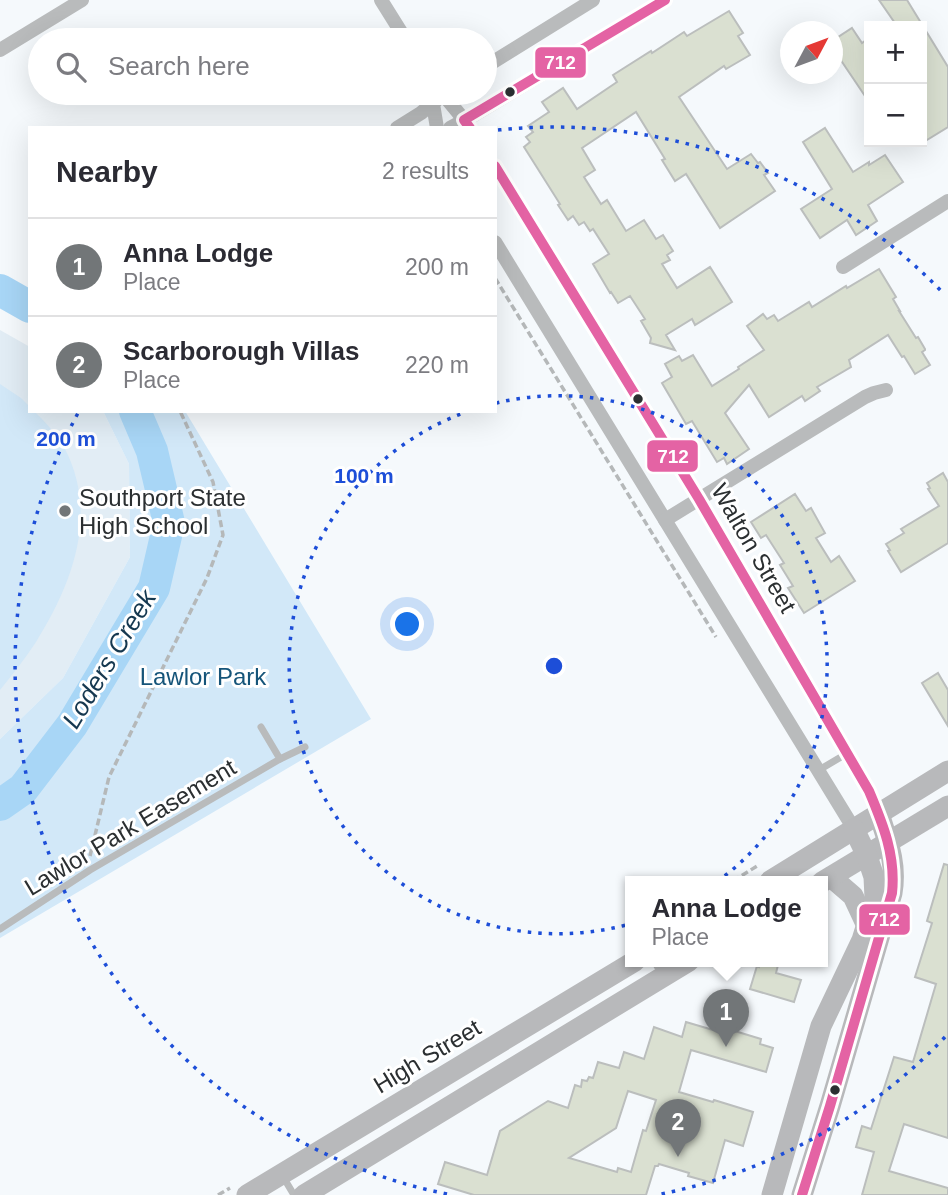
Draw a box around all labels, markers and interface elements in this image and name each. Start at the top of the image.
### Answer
north arrow [780,21,843,84]
map controls [864,21,927,147]
button: + [864,21,927,84]
search box [28,28,497,105]
line badge: 712 [534,46,587,79]
icon: search [52,48,90,86]
text: Search here [108,51,250,81]
text: 712 [544,52,576,73]
button: − [864,84,927,147]
unlabelled marker [503,85,517,99]
text: Nearby [56,155,158,188]
text: 2 results [382,158,469,184]
text: Anna Lodge [123,238,273,268]
text: 1 [73,254,85,280]
text: 200 m [405,254,469,280]
text: Place [123,269,181,295]
text: Scarborough Villas [123,336,359,366]
text: 2 [73,352,85,378]
text: 220 m [405,352,469,378]
text: Place [123,367,181,393]
unlabelled marker [631,392,645,406]
text: 200 m [36,427,96,450]
line badge: 712 [646,439,699,473]
text: 712 [657,446,689,467]
text: 100 m [334,464,394,487]
street label: Walton Street [706,479,802,618]
place label: Southport State High School [79,484,246,539]
marker: Southport State High School [57,503,73,519]
water label: Loders Creek [56,583,163,734]
your location [390,607,424,641]
centre of rings [542,654,566,678]
park label: Lawlor Park [140,663,267,690]
street label: Lawlor Park Easement [20,753,241,901]
popup [625,876,828,967]
text: Anna Lodge [651,893,802,923]
line badge: 712 [858,903,911,936]
text: 712 [868,909,900,930]
text: Place [651,924,709,950]
pin: 1 [703,989,749,1047]
street label: High Street [369,1013,486,1098]
unlabelled marker [828,1083,842,1097]
pin: 2 [655,1099,701,1157]

